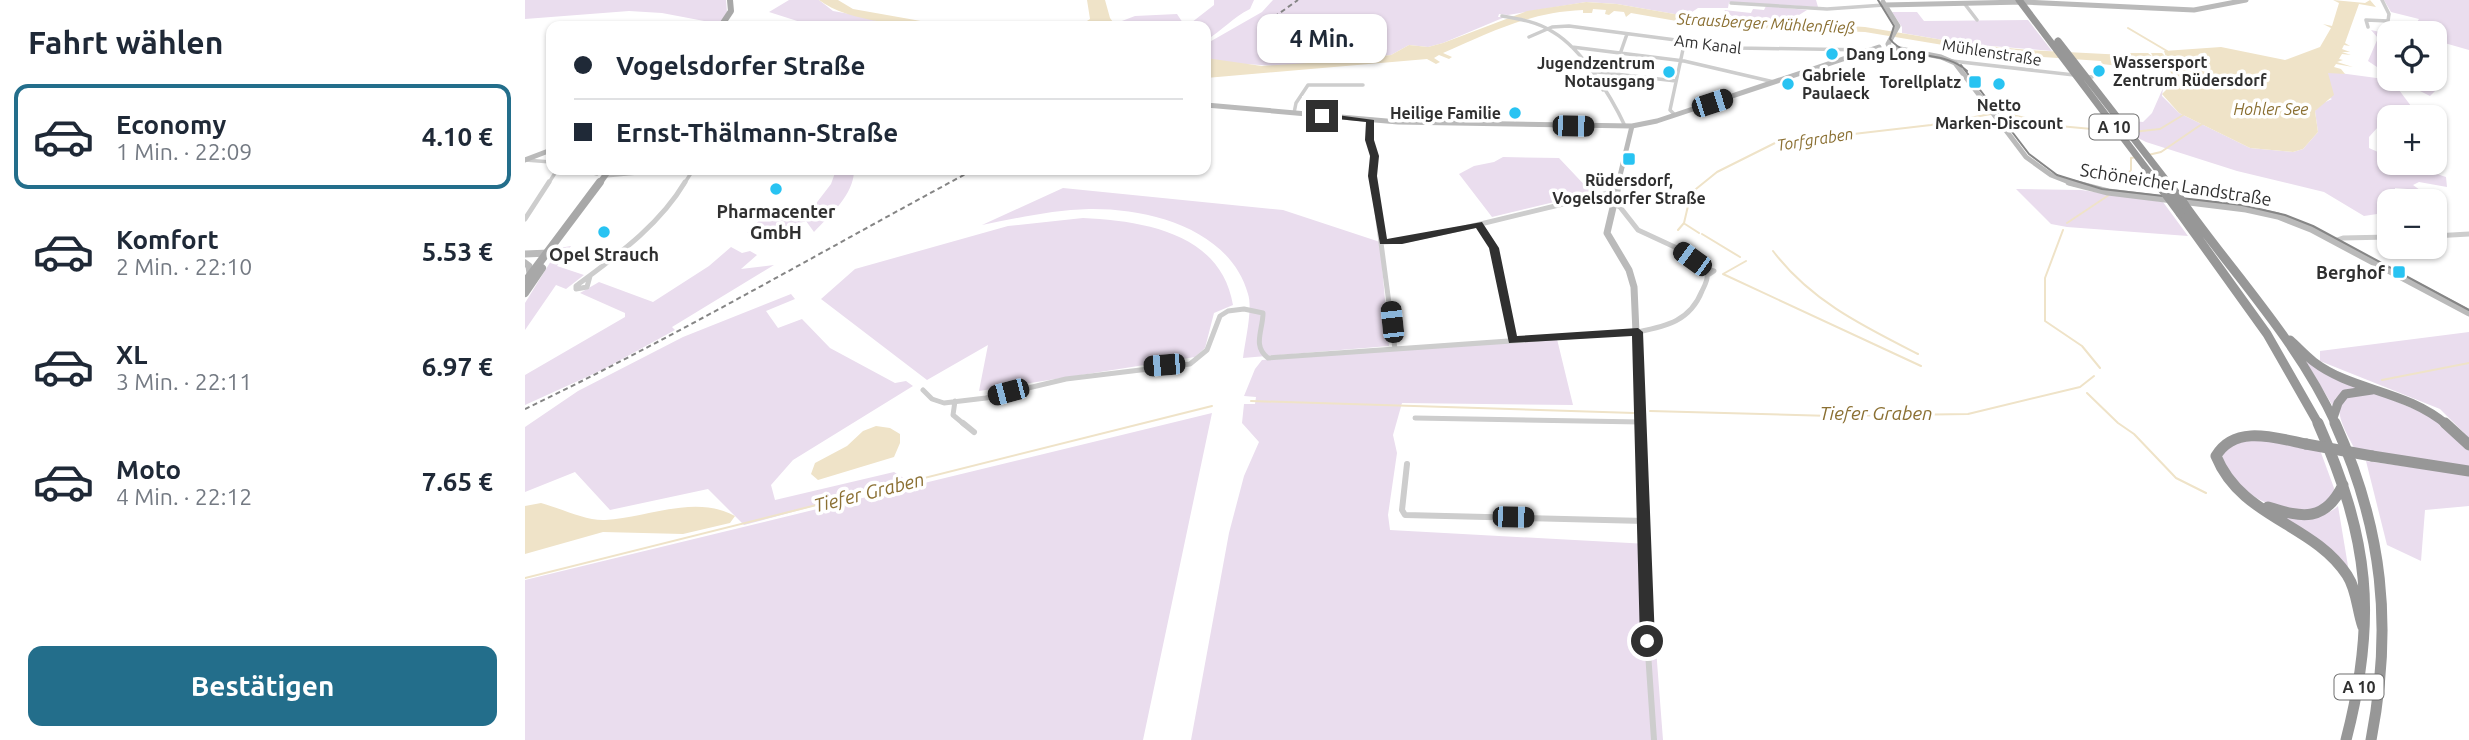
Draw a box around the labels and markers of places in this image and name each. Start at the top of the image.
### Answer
place label: Dang Long [1846,45,1926,63]
marker: Dang Long [1824,46,1840,62]
place label: Wassersport Zentrum Rüdersdorf [2113,53,2267,89]
place label: Jugendzentrum Notausgang [1537,54,1655,90]
marker: Wassersport Zentrum Rüdersdorf [2091,63,2107,79]
marker: Jugendzentrum Notausgang [1661,64,1677,80]
place label: Gabriele Paulaeck [1802,66,1870,102]
place label: Torellplatz [1879,73,1961,91]
marker: Torellplatz [1967,74,1983,90]
marker: Gabriele Paulaeck [1780,76,1796,92]
marker: Netto Marken-Discount [1991,76,2007,92]
place label: Netto Marken-Discount [1935,96,2063,132]
place label: Heilige Familie [1390,104,1501,122]
marker: Heilige Familie [1507,105,1523,121]
marker: Rüdersdorf, Vogelsdorfer Straße [1621,151,1637,167]
place label: Rüdersdorf, Vogelsdorfer Straße [1552,171,1706,207]
marker: Pharmacenter GmbH [768,181,784,197]
place label: Pharmacenter GmbH [716,201,836,242]
marker: Opel Strauch [596,224,612,240]
place label: Opel Strauch [549,244,659,264]
place label: Berghof [2316,262,2386,282]
marker: Berghof [2391,264,2407,280]

